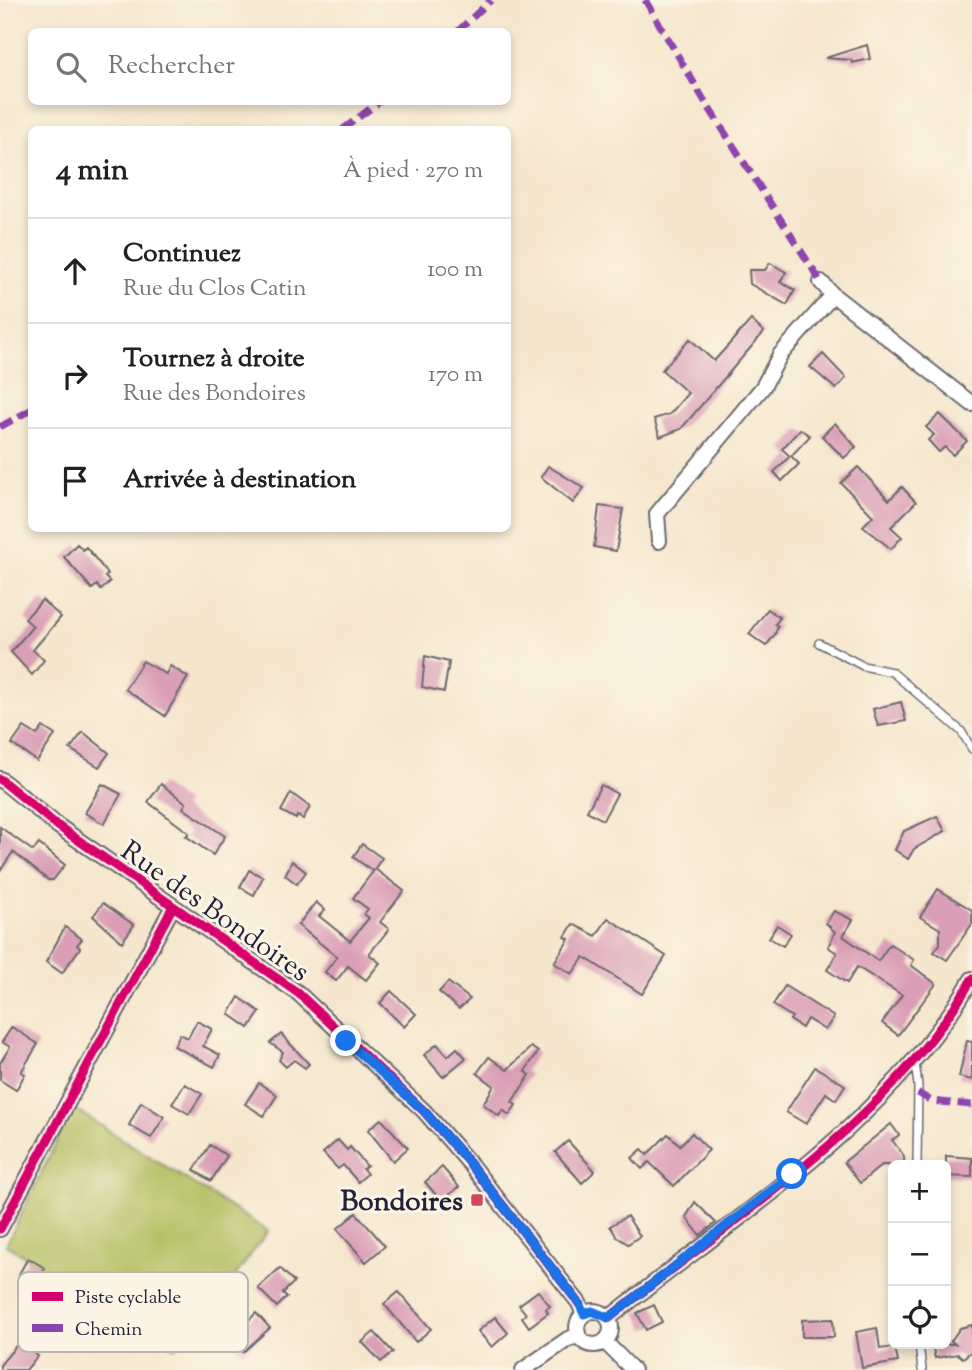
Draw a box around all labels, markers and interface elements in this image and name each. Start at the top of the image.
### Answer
search box [28,28,511,105]
icon: search [52,48,90,86]
text: Rechercher [108,48,235,85]
text: 4 min [56,150,129,193]
text: À pied · 270 m [343,155,483,188]
text: Continuez [123,236,241,273]
icon: ahead [56,252,94,290]
text: 100 m [427,254,483,287]
text: Rue du Clos Catin [123,273,306,306]
text: Tournez à droite [123,341,305,378]
icon: right [56,357,94,395]
text: 170 m [428,359,483,392]
text: Rue des Bondoires [123,378,306,411]
icon: arrive [56,462,94,500]
text: Arrivée à destination [123,462,356,499]
street label: Rue des Bondoires [112,832,317,993]
route end [330,1025,361,1056]
route start [776,1158,807,1189]
map controls [888,1160,951,1349]
button: + [888,1160,951,1223]
place label: Bondoires [341,1183,463,1223]
marker: Bondoires [469,1192,485,1208]
button: − [888,1223,951,1286]
legend [18,1272,248,1352]
text: Piste cyclable [75,1285,182,1312]
button: locate [888,1286,951,1349]
text: Chemin [75,1317,143,1344]

